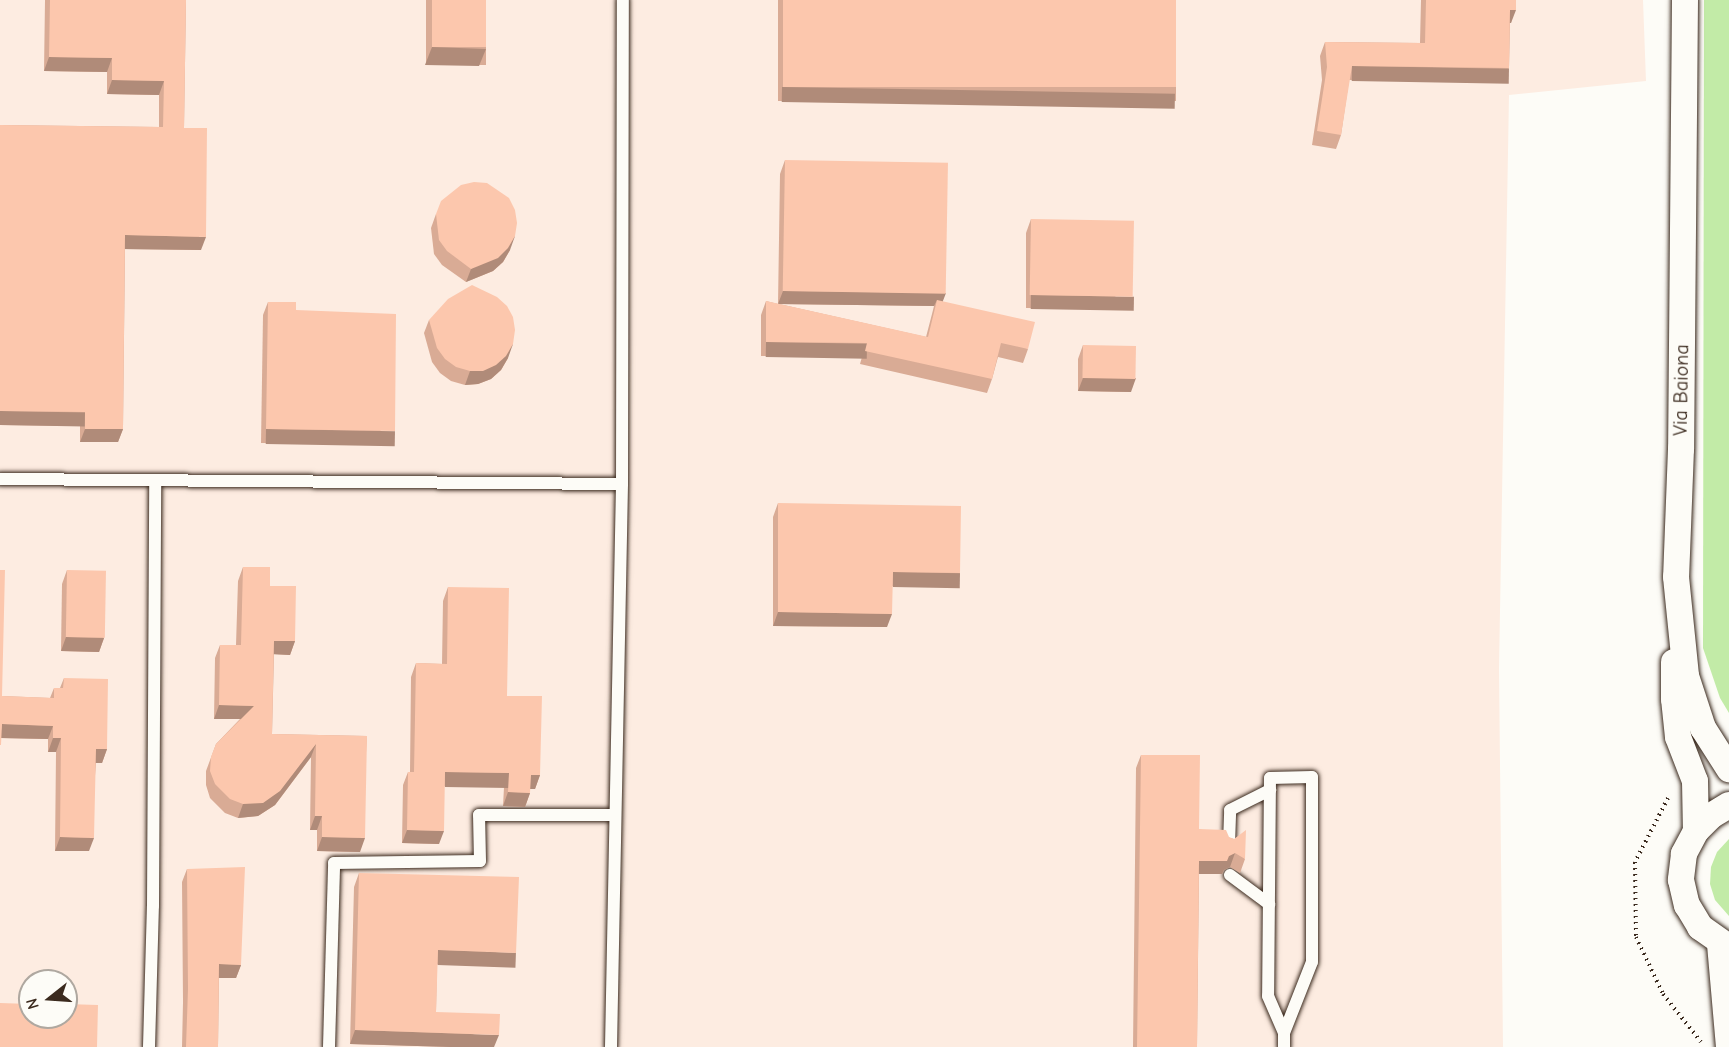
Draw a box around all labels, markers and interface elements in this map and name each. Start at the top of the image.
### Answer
street label: Via Baiona [1668,344,1694,436]
north arrow [18,969,78,1029]
text: N [23,996,43,1011]

